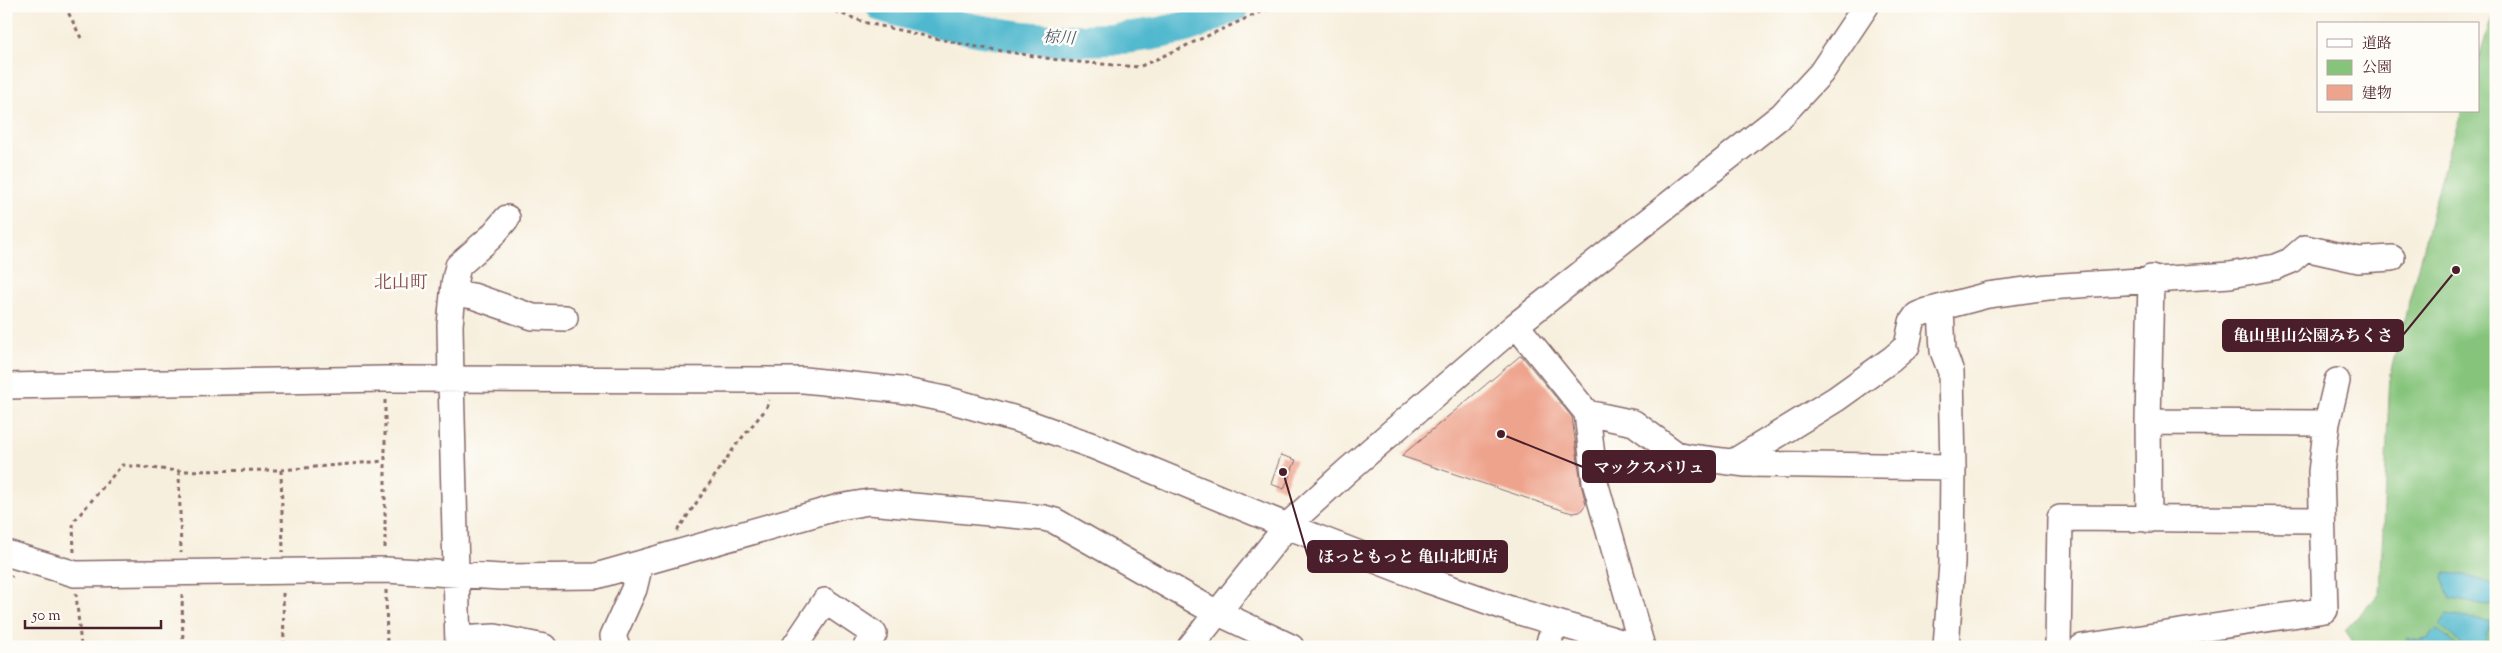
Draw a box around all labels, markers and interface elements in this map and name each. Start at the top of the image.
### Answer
legend [2317,22,2480,112]
water label: 椋川 [1042,26,1078,52]
text: 道路 [2362,34,2392,55]
text: 公園 [2362,58,2392,79]
text: 建物 [2362,84,2392,105]
district label: 北山町 [374,271,428,297]
callout: 亀山里山公園みちくさ [2223,320,2403,351]
text: 亀山里山公園みちくさ [2233,326,2393,349]
callout: マックスバリュ [1583,451,1715,482]
text: マックスバリュ [1594,458,1704,481]
callout: ほっともっと 亀山北町店 [1308,541,1507,572]
text: ほっともっと 亀山北町店 [1318,547,1498,570]
scale bar [25,598,161,630]
text: 50 m [31,606,61,627]

